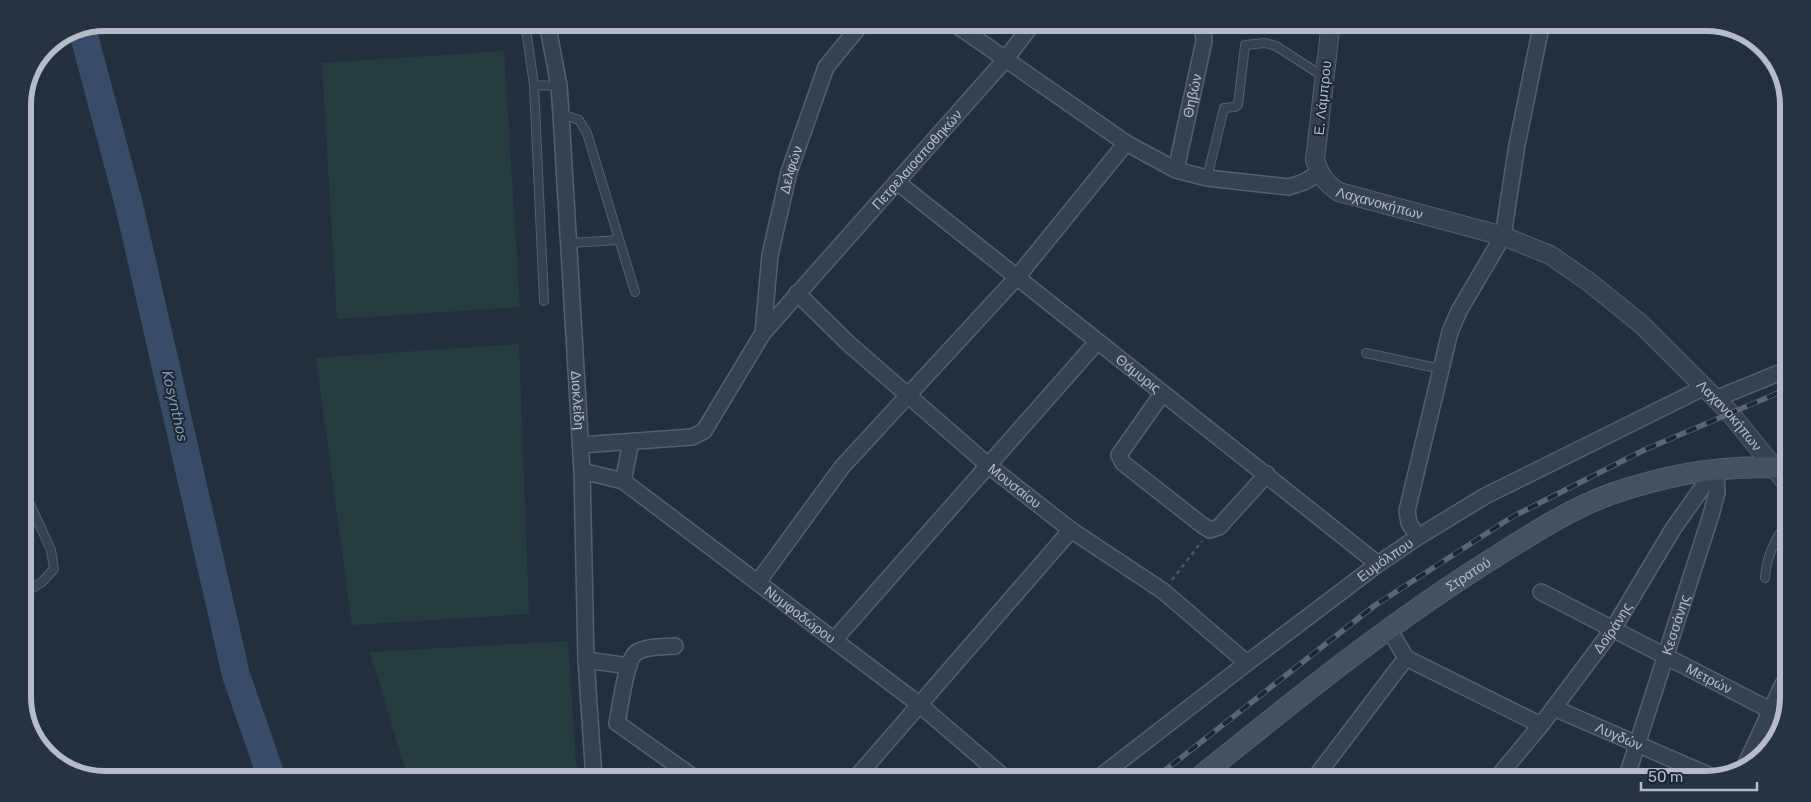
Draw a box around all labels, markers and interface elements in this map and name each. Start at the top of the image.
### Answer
street label: Ε. Λάμπρου [1311,60,1335,136]
street label: Θηβών [1179,72,1205,119]
street label: Πετρελαιοαποθηκών [868,106,965,213]
street label: Δελφών [776,143,806,195]
street label: Λαχανοκήπων [1334,183,1425,223]
street label: Θάμυρις [1112,351,1164,397]
water label: Kosynthos [158,369,192,444]
street label: Διοκλείδη [568,370,588,430]
street label: Λαχανοκήπων [1693,376,1766,454]
street label: Μουσαίου [985,460,1044,512]
street label: Ευμόλπου [1354,534,1416,585]
street label: Στρατού [1442,553,1494,595]
street label: Νυμφοδώρου [761,582,839,647]
street label: Κεσσάνης [1658,592,1693,657]
street label: Δοϊράνης [1589,599,1636,657]
street label: Μετρών [1683,660,1735,697]
street label: Λυγδών [1593,719,1645,754]
scale bar [1641,760,1757,792]
text: 50 m [1648,768,1683,786]

